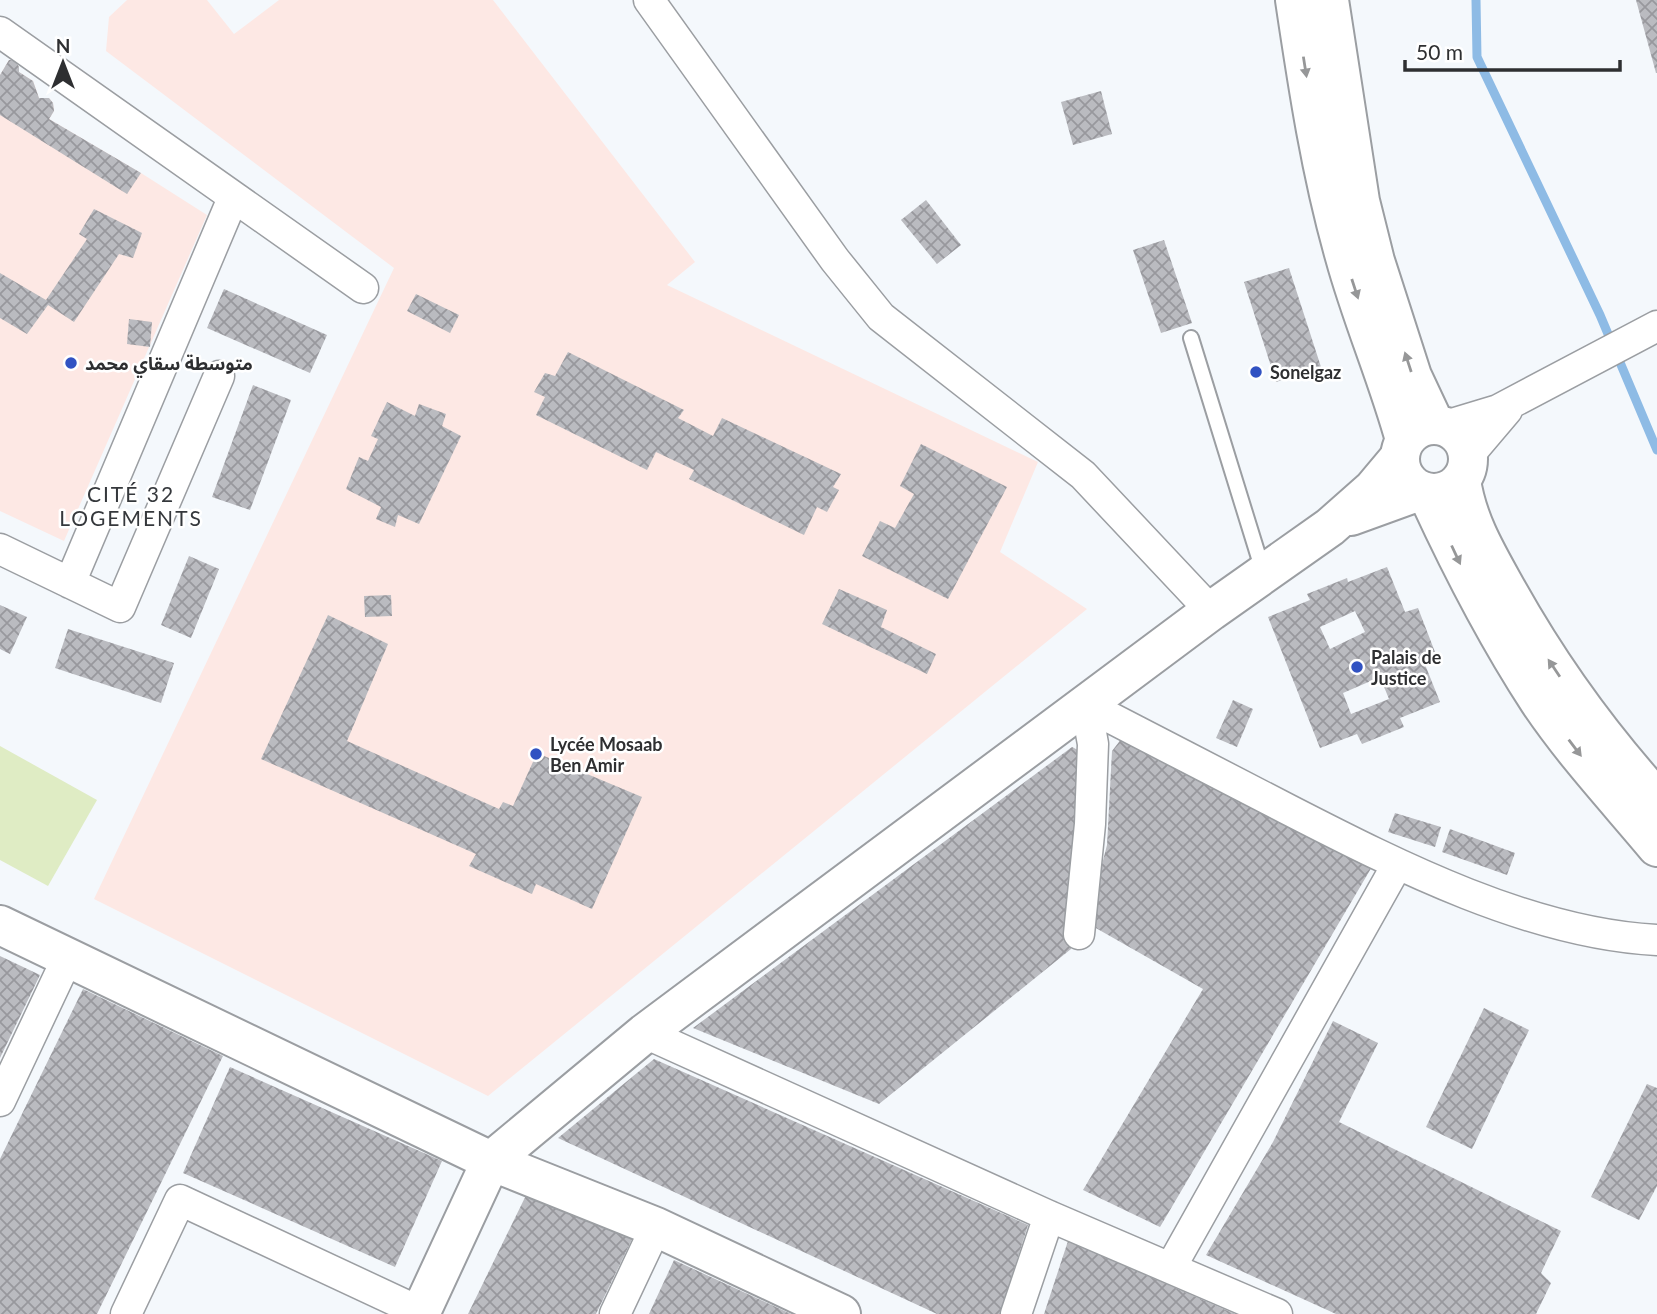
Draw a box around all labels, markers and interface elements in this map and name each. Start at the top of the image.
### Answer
north arrow [28,28,98,98]
scale bar [1405,28,1620,72]
text: N [56,34,70,57]
text: 50 m [1416,39,1463,64]
one-way arrow [1300,57,1311,79]
one-way arrow [1350,279,1361,300]
one-way arrow [1402,351,1412,372]
place label: متوسطة سقاي محمد [85,352,253,378]
marker: متوسطة سقاي محمد [63,355,79,371]
place label: Sonelgaz [1270,361,1341,383]
marker: Sonelgaz [1248,364,1264,380]
district label: CITÉ 32 LOGEMENTS [59,481,203,530]
one-way arrow [1450,545,1462,565]
place label: Palais de Justice [1371,646,1442,689]
marker: Palais de Justice [1349,659,1365,675]
one-way arrow [1548,659,1561,678]
place label: Lycée Mosaab Ben Amir [550,733,663,776]
one-way arrow [1568,739,1582,757]
marker: Lycée Mosaab Ben Amir [528,746,544,762]

